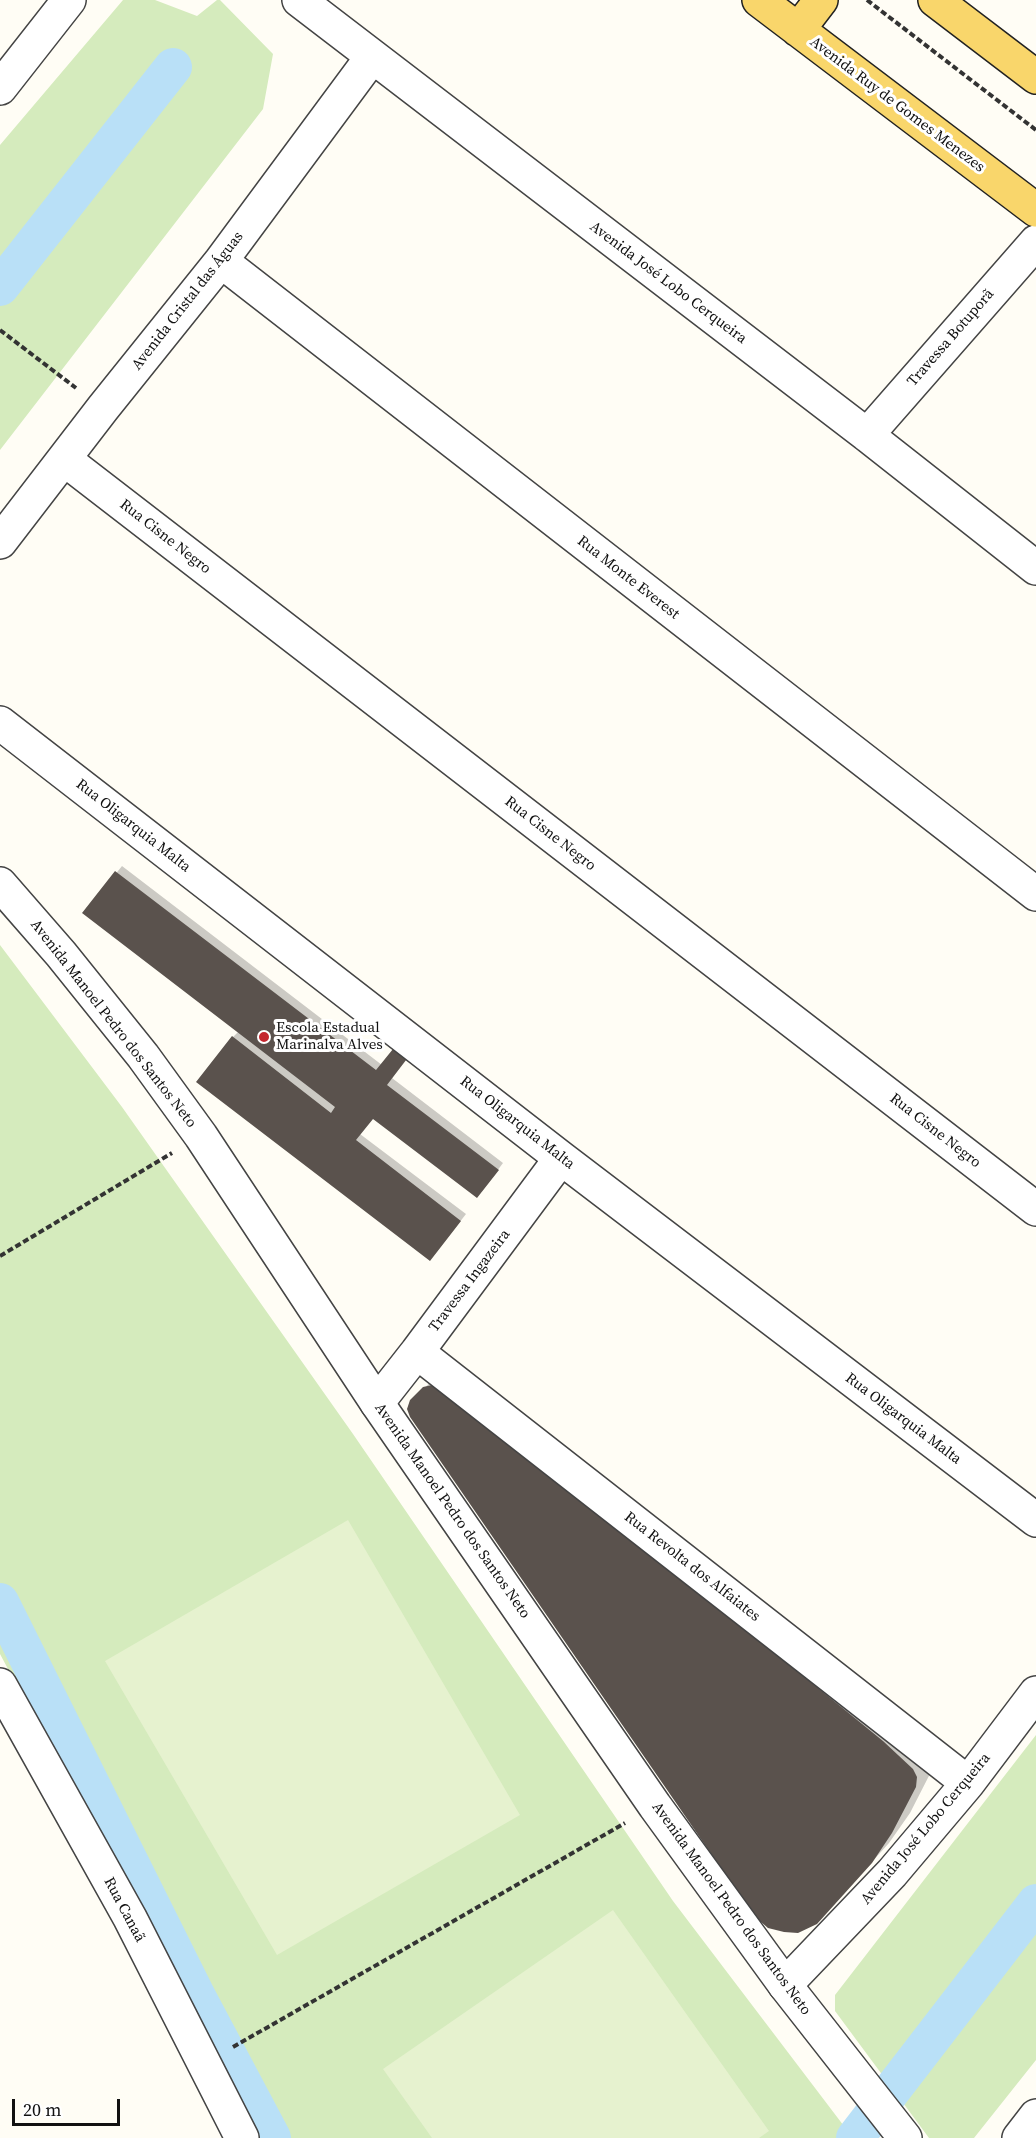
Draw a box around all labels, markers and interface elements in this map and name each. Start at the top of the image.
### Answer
street label: Avenida Ruy de Gomes Menezes [806,33,988,177]
street label: Avenida José Lobo Cerqueira [586,218,750,348]
street label: Avenida Cristal das Águas [128,228,248,374]
street label: Travessa Botuporã [904,286,998,390]
street label: Rua Cisne Negro [116,496,214,578]
street label: Rua Monte Everest [573,532,683,624]
street label: Rua Oligarquia Malta [72,776,194,876]
street label: Rua Cisne Negro [501,793,599,875]
street label: Avenida Manoel Pedro dos Santos Neto [26,916,200,1132]
place label: Escola Estadual Marinalva Alves [276,1019,383,1054]
marker: Escola Estadual Marinalva Alves [257,1030,271,1044]
street label: Rua Oligarquia Malta [456,1073,578,1173]
street label: Rua Cisne Negro [886,1090,984,1172]
street label: Travessa Ingazeira [426,1226,514,1336]
street label: Rua Oligarquia Malta [841,1369,965,1469]
street label: Avenida Manoel Pedro dos Santos Neto [370,1400,534,1622]
street label: Rua Revolta dos Alfaiates [620,1508,764,1626]
street label: Avenida José Lobo Cerqueira [857,1750,995,1908]
street label: Avenida Manoel Pedro dos Santos Neto [648,1799,814,2019]
street label: Rua Canaã [99,1874,149,1946]
scale bar [15,2087,123,2125]
text: 20 m [23,2097,61,2122]

